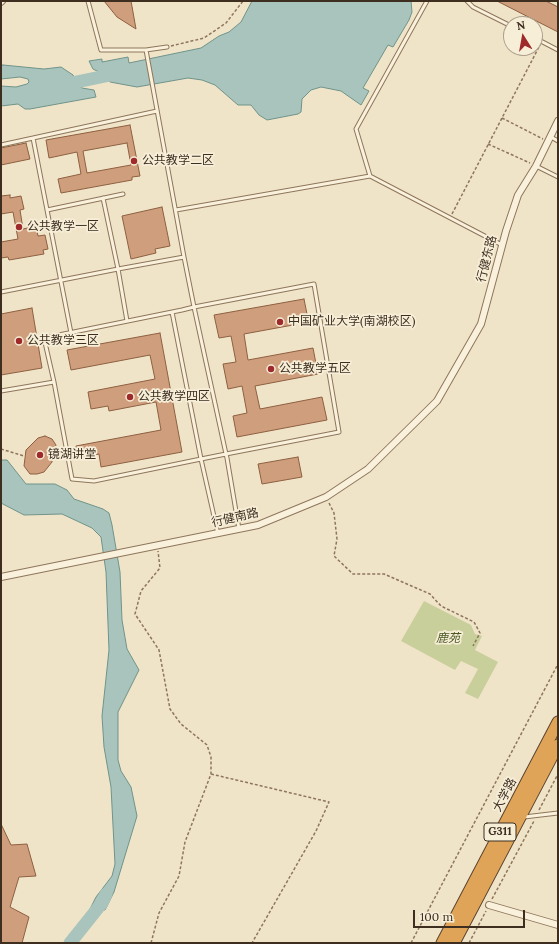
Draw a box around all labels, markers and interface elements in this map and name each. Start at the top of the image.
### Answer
north arrow [503,16,543,56]
text: N [515,18,526,33]
place label: 公共教学二区 [142,154,214,168]
marker: 公共教学二区 [129,156,139,166]
place label: 公共教学一区 [27,220,99,234]
marker: 公共教学一区 [14,222,24,232]
street label: 行健东路 [474,234,500,284]
place label: 中国矿业大学(南湖校区) [288,315,415,329]
marker: 中国矿业大学(南湖校区) [275,317,285,327]
place label: 公共教学三区 [27,334,99,348]
marker: 公共教学三区 [14,336,24,346]
place label: 公共教学五区 [279,362,351,376]
marker: 公共教学五区 [266,364,276,374]
place label: 公共教学四区 [138,390,210,404]
marker: 公共教学四区 [125,392,135,402]
place label: 镜湖讲堂 [48,448,96,462]
marker: 镜湖讲堂 [35,450,45,460]
street label: 行健南路 [210,506,260,530]
park label: 鹿苑 [436,632,460,646]
street label: 大学路 [490,776,520,814]
road number: G311 [484,823,516,841]
scale bar [415,902,527,928]
text: 100 m [420,909,453,924]

